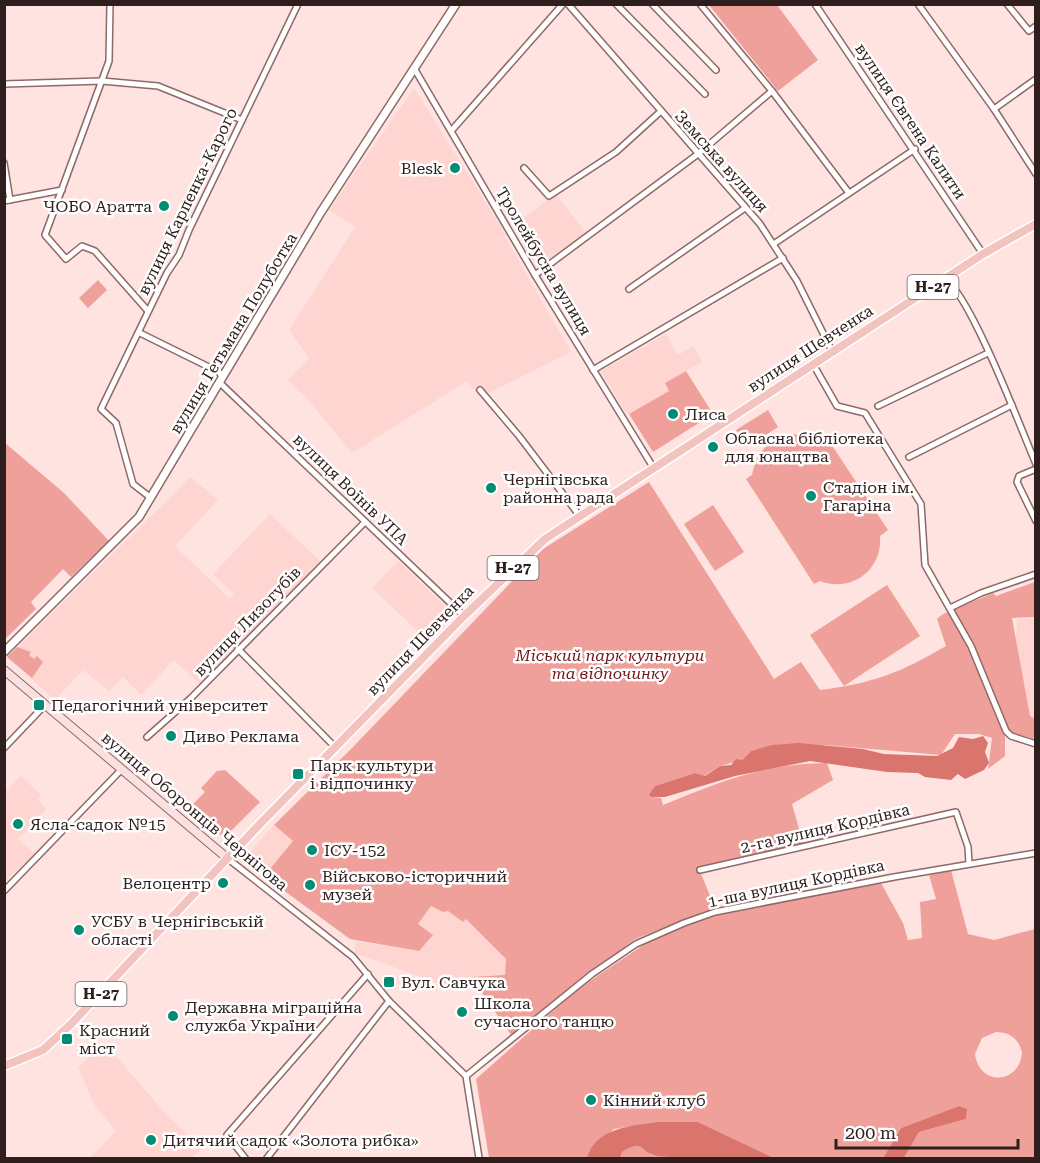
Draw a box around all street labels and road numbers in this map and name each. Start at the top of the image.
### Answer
street label: вулиця Євгена Калити [851,40,970,203]
street label: вулиця Карпенка-Карого [134,104,241,298]
street label: Земська вулиця [671,106,772,216]
street label: Тролейбусна вулиця [492,184,595,339]
street label: вулиця Гетьмана Полуботка [166,229,301,437]
road number: Н-27 [908,275,958,299]
street label: вулиця Шевченка [744,301,877,396]
street label: вулиця Воїнів УПА [289,430,413,550]
road number: Н-27 [488,556,538,580]
street label: вулиця Лизогубів [190,562,305,680]
street label: вулиця Шевченка [363,581,478,699]
street label: вулиця Оборонців Чернігова [98,728,292,895]
street label: 2-га вулиця Кордівка [739,800,912,857]
street label: 1-ша вулиця Кордівка [706,855,886,911]
road number: Н-27 [76,982,126,1006]

